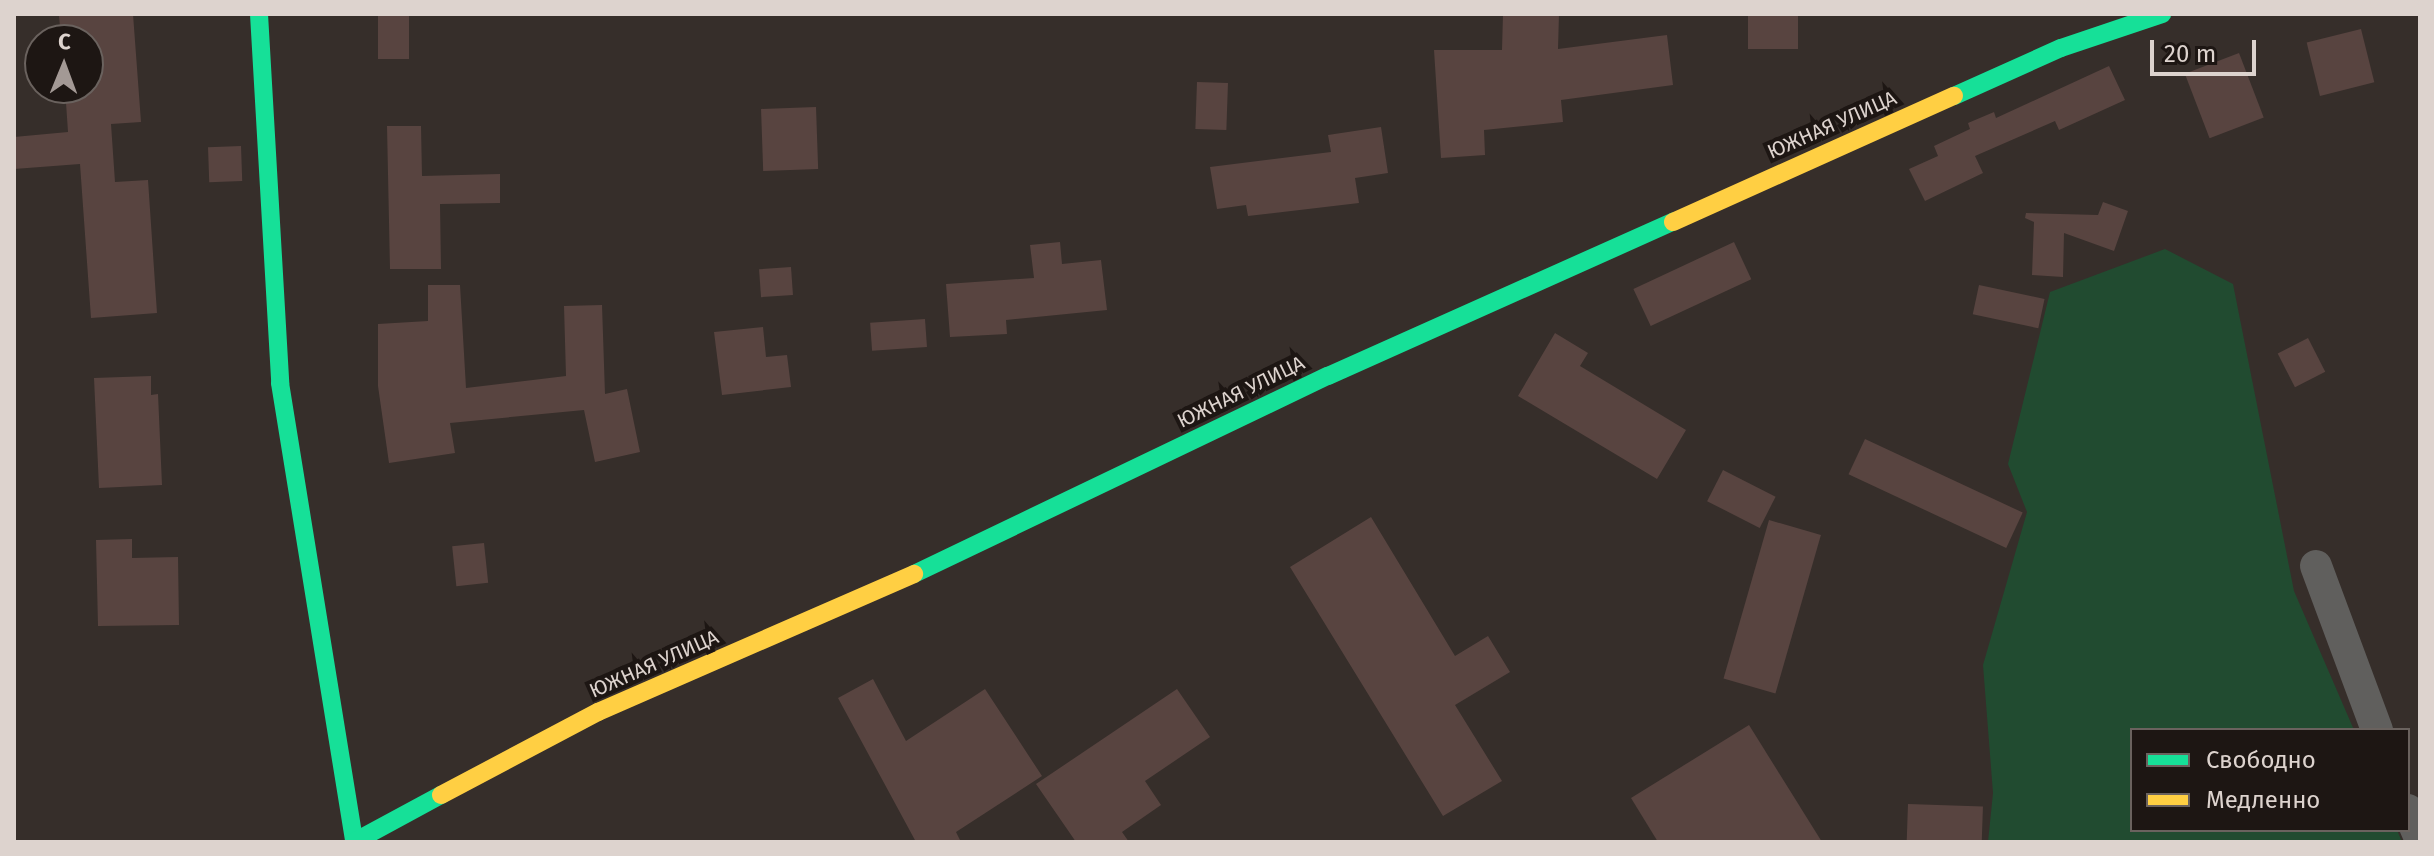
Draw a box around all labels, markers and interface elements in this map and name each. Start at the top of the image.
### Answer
north arrow [24,24,104,104]
scale bar [2154,24,2260,74]
text: С [58,28,71,55]
text: 20 m [2164,40,2216,68]
street label: ЮЖНАЯ УЛИЦА [1764,86,1900,164]
street label: ЮЖНАЯ УЛИЦА [1173,351,1309,433]
street label: ЮЖНАЯ УЛИЦА [586,625,722,703]
legend [2130,728,2410,832]
text: Свободно [2206,746,2316,774]
text: Медленно [2206,786,2320,814]

